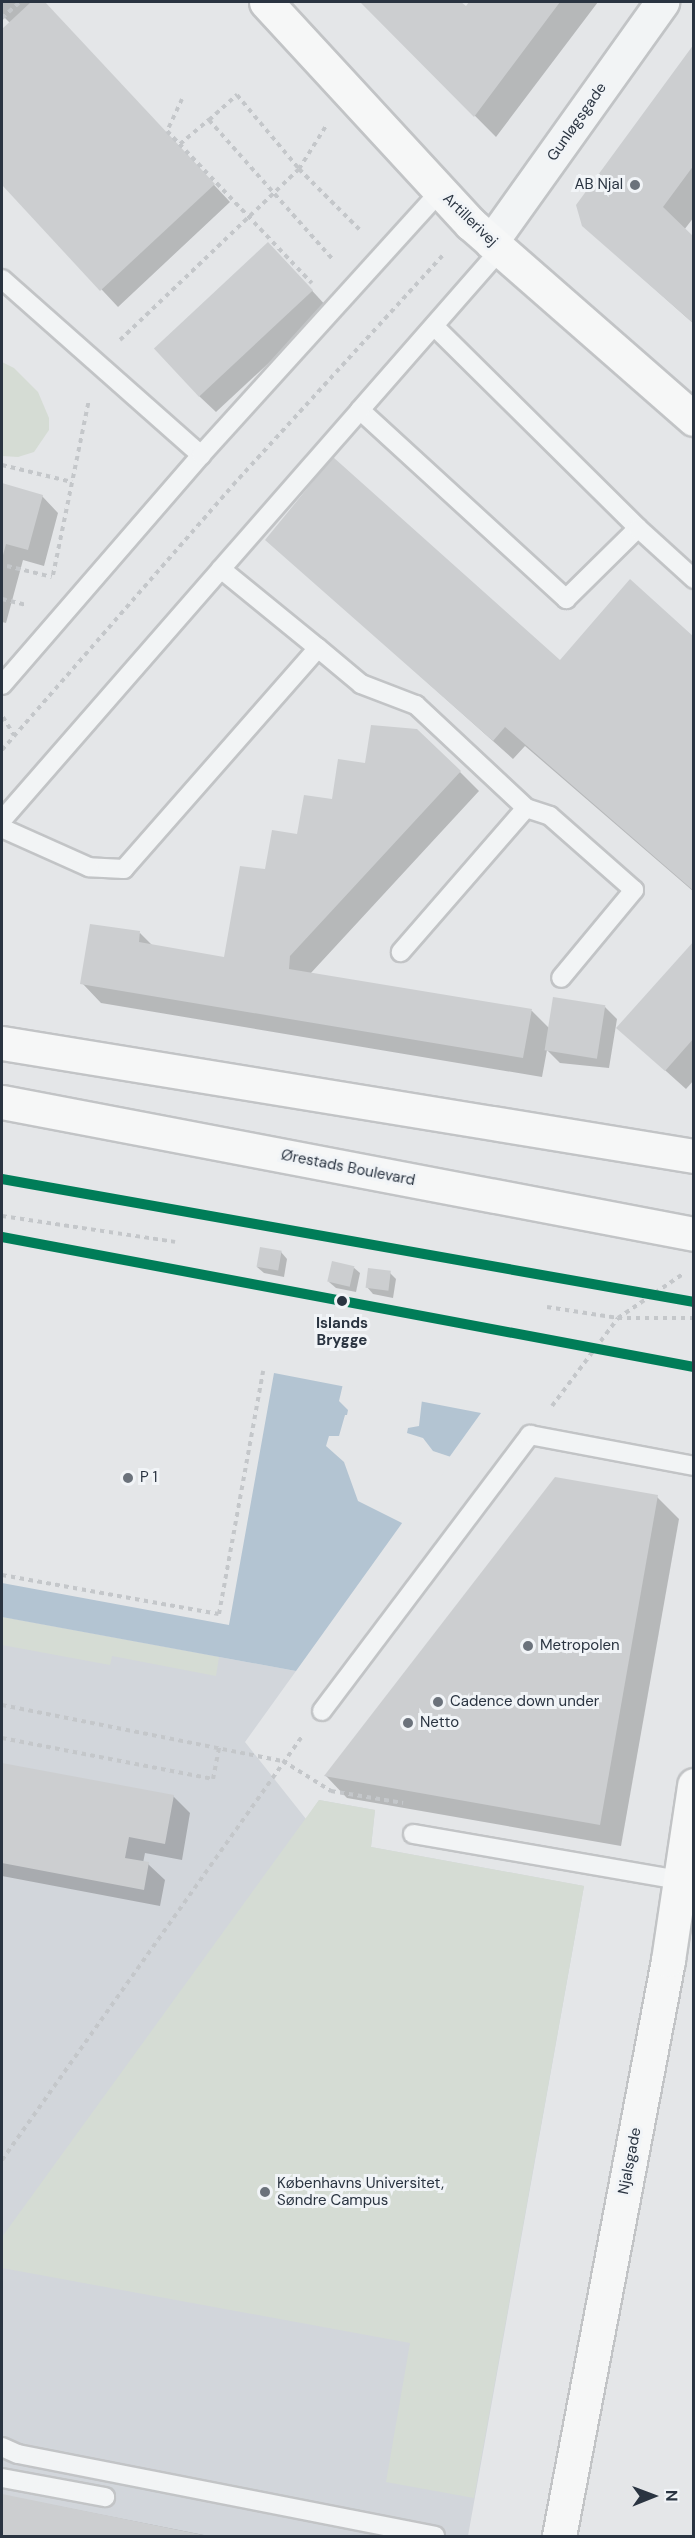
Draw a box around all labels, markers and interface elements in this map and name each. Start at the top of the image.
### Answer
street label: Gunløgsgade [543,79,611,165]
place label: AB Njal [574,176,623,194]
marker: AB Njal [628,178,642,192]
street label: Artillerivej [439,190,501,250]
street label: Ørestads Boulevard [280,1146,416,1190]
marker: Islands Brygge [331,1290,353,1312]
place label: Islands Brygge [316,1314,368,1349]
place label: P 1 [140,1469,157,1487]
marker: P 1 [121,1471,135,1485]
place label: Metropolen [540,1637,620,1655]
marker: Metropolen [521,1639,535,1653]
place label: Cadence down under [450,1693,599,1711]
marker: Cadence down under [431,1695,445,1709]
place label: Netto [420,1714,459,1732]
marker: Netto [401,1716,415,1730]
street label: Njalsgade [615,2126,645,2196]
place label: Københavns Universitet, Søndre Campus [277,2174,444,2209]
marker: Københavns Universitet, Søndre Campus [258,2185,272,2199]
north arrow [623,2466,683,2526]
text: N [661,2490,682,2502]

